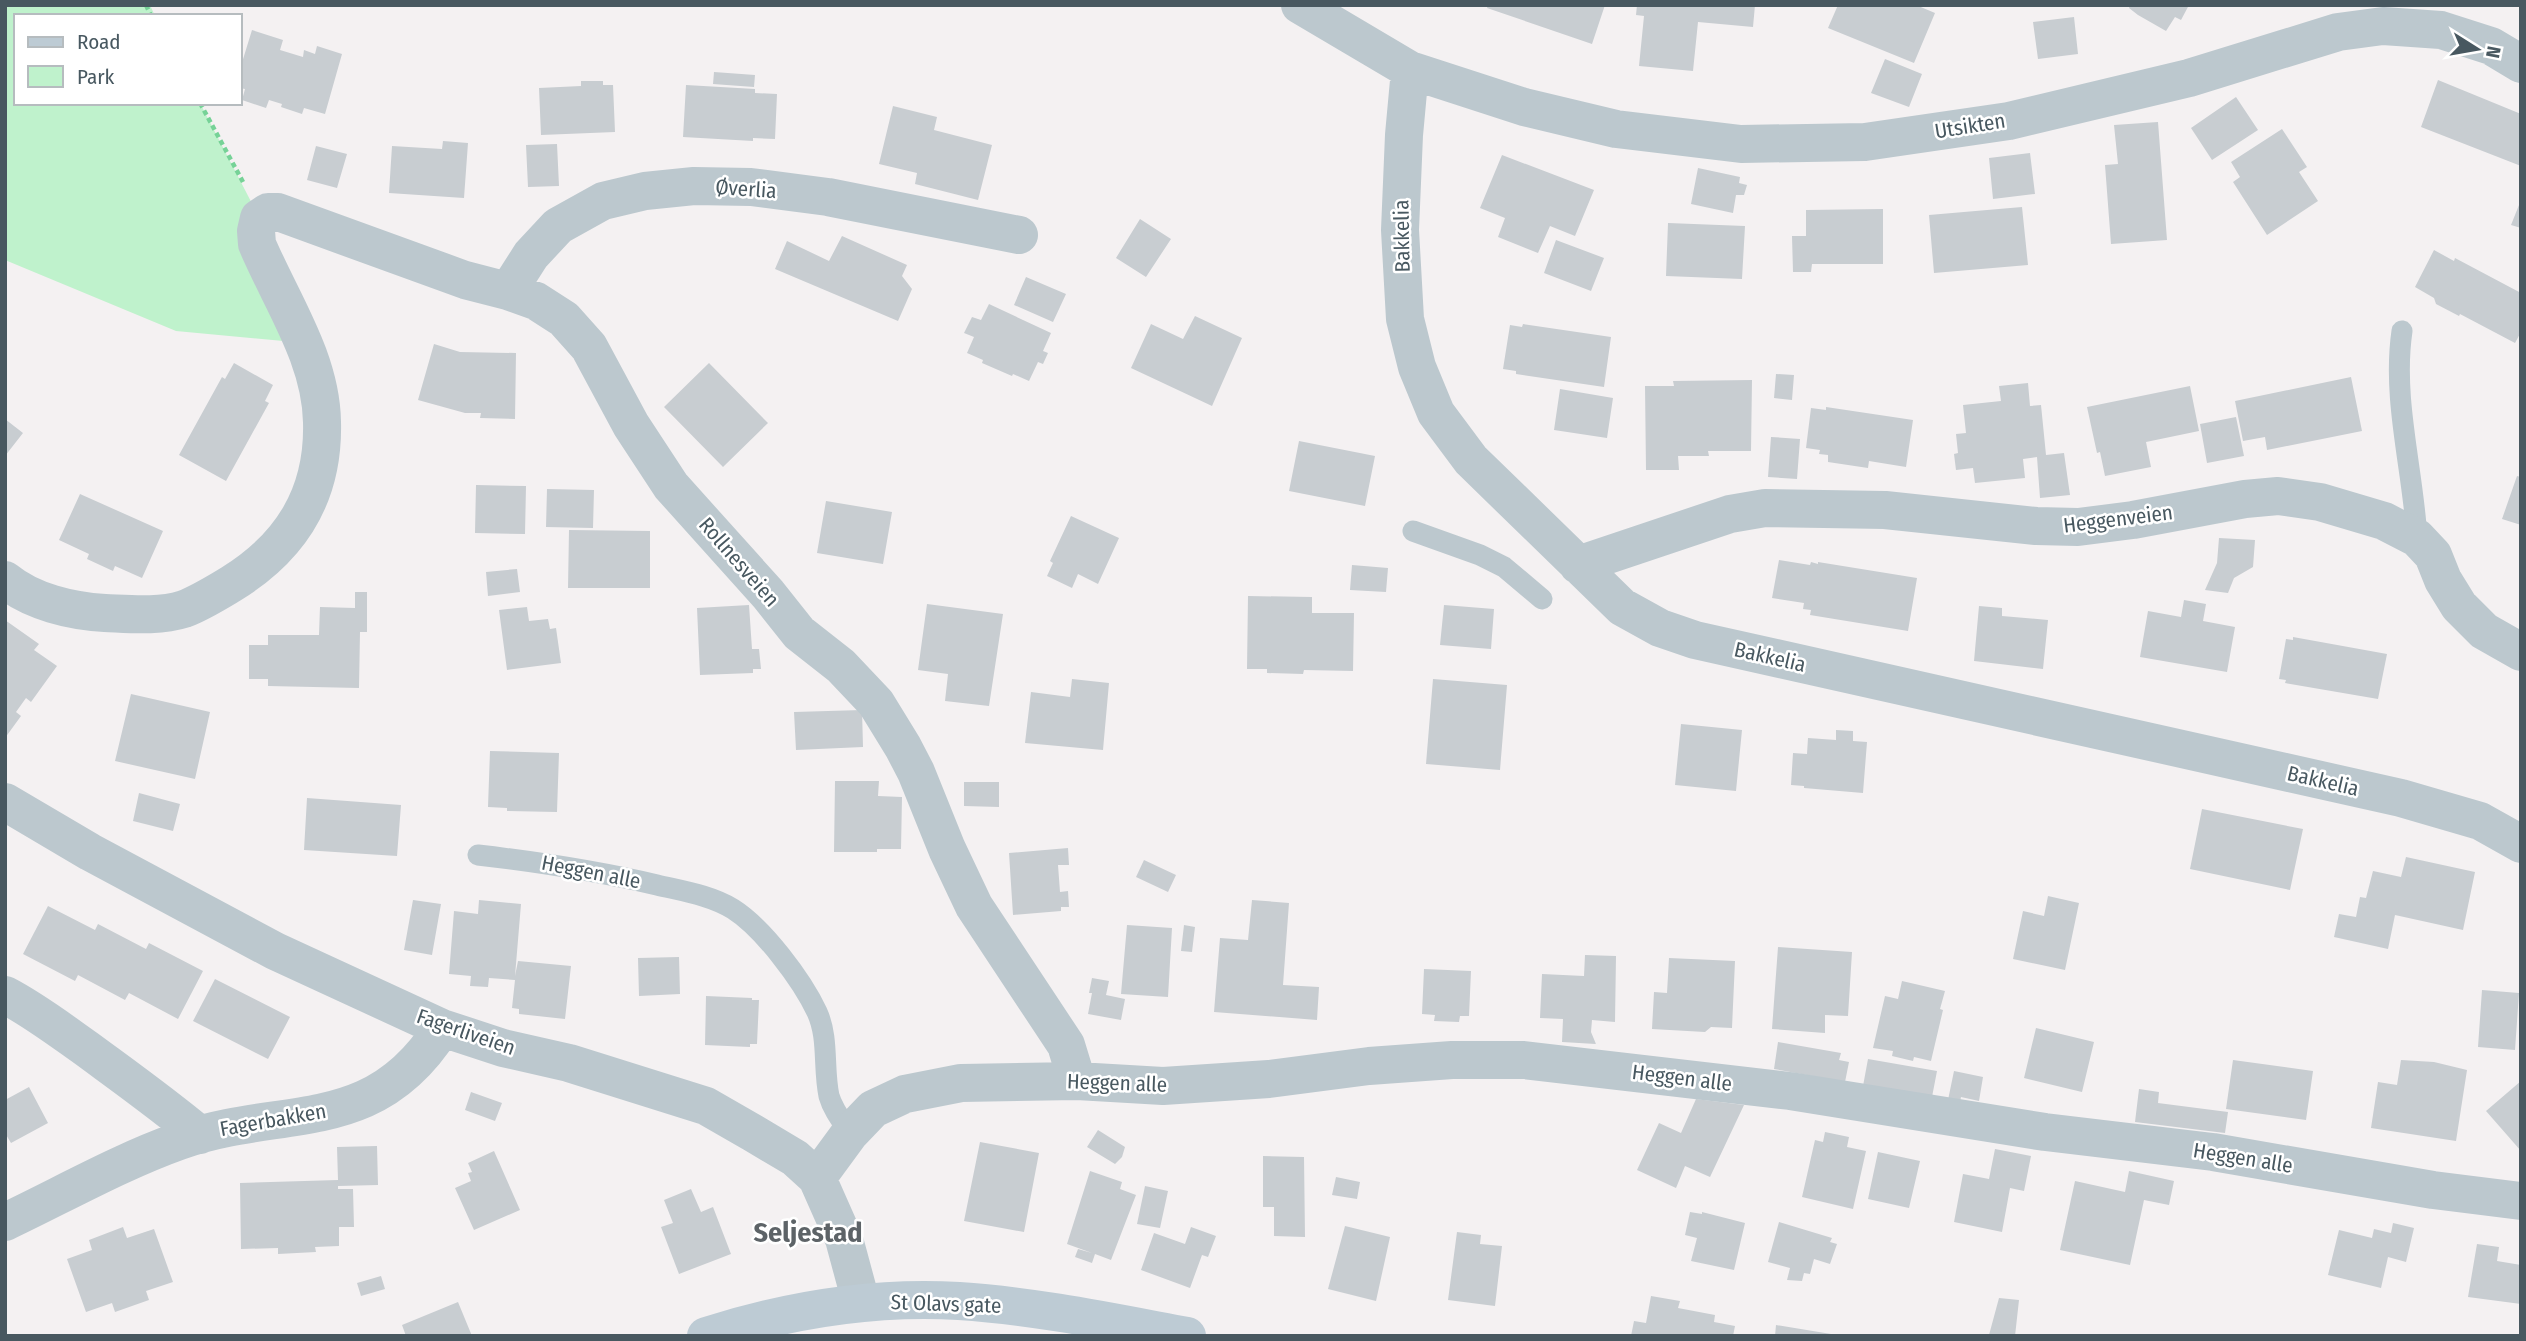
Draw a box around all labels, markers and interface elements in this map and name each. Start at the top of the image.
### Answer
legend [14,14,242,105]
north arrow [2442,14,2512,84]
text: Road [77,29,121,55]
text: N [2481,44,2506,60]
text: Park [77,64,115,90]
street label: Utsikten [1933,108,2007,144]
street label: Øverlia [715,174,777,204]
street label: Bakkelia [1388,199,1416,273]
street label: Heggenveien [2062,499,2174,539]
street label: Rollnesveien [693,512,785,612]
street label: Bakkelia [1732,636,1808,678]
street label: Bakkelia [2285,760,2361,802]
street label: Heggen alle [539,850,643,894]
street label: Fagerliveien [413,1003,519,1061]
street label: Heggen alle [1631,1059,1733,1097]
street label: Heggen alle [1066,1068,1168,1098]
street label: Fagerbakken [218,1098,328,1142]
street label: Heggen alle [2191,1137,2295,1179]
district label: Seljestad [754,1216,862,1249]
street label: St Olavs gate [890,1289,1002,1319]

